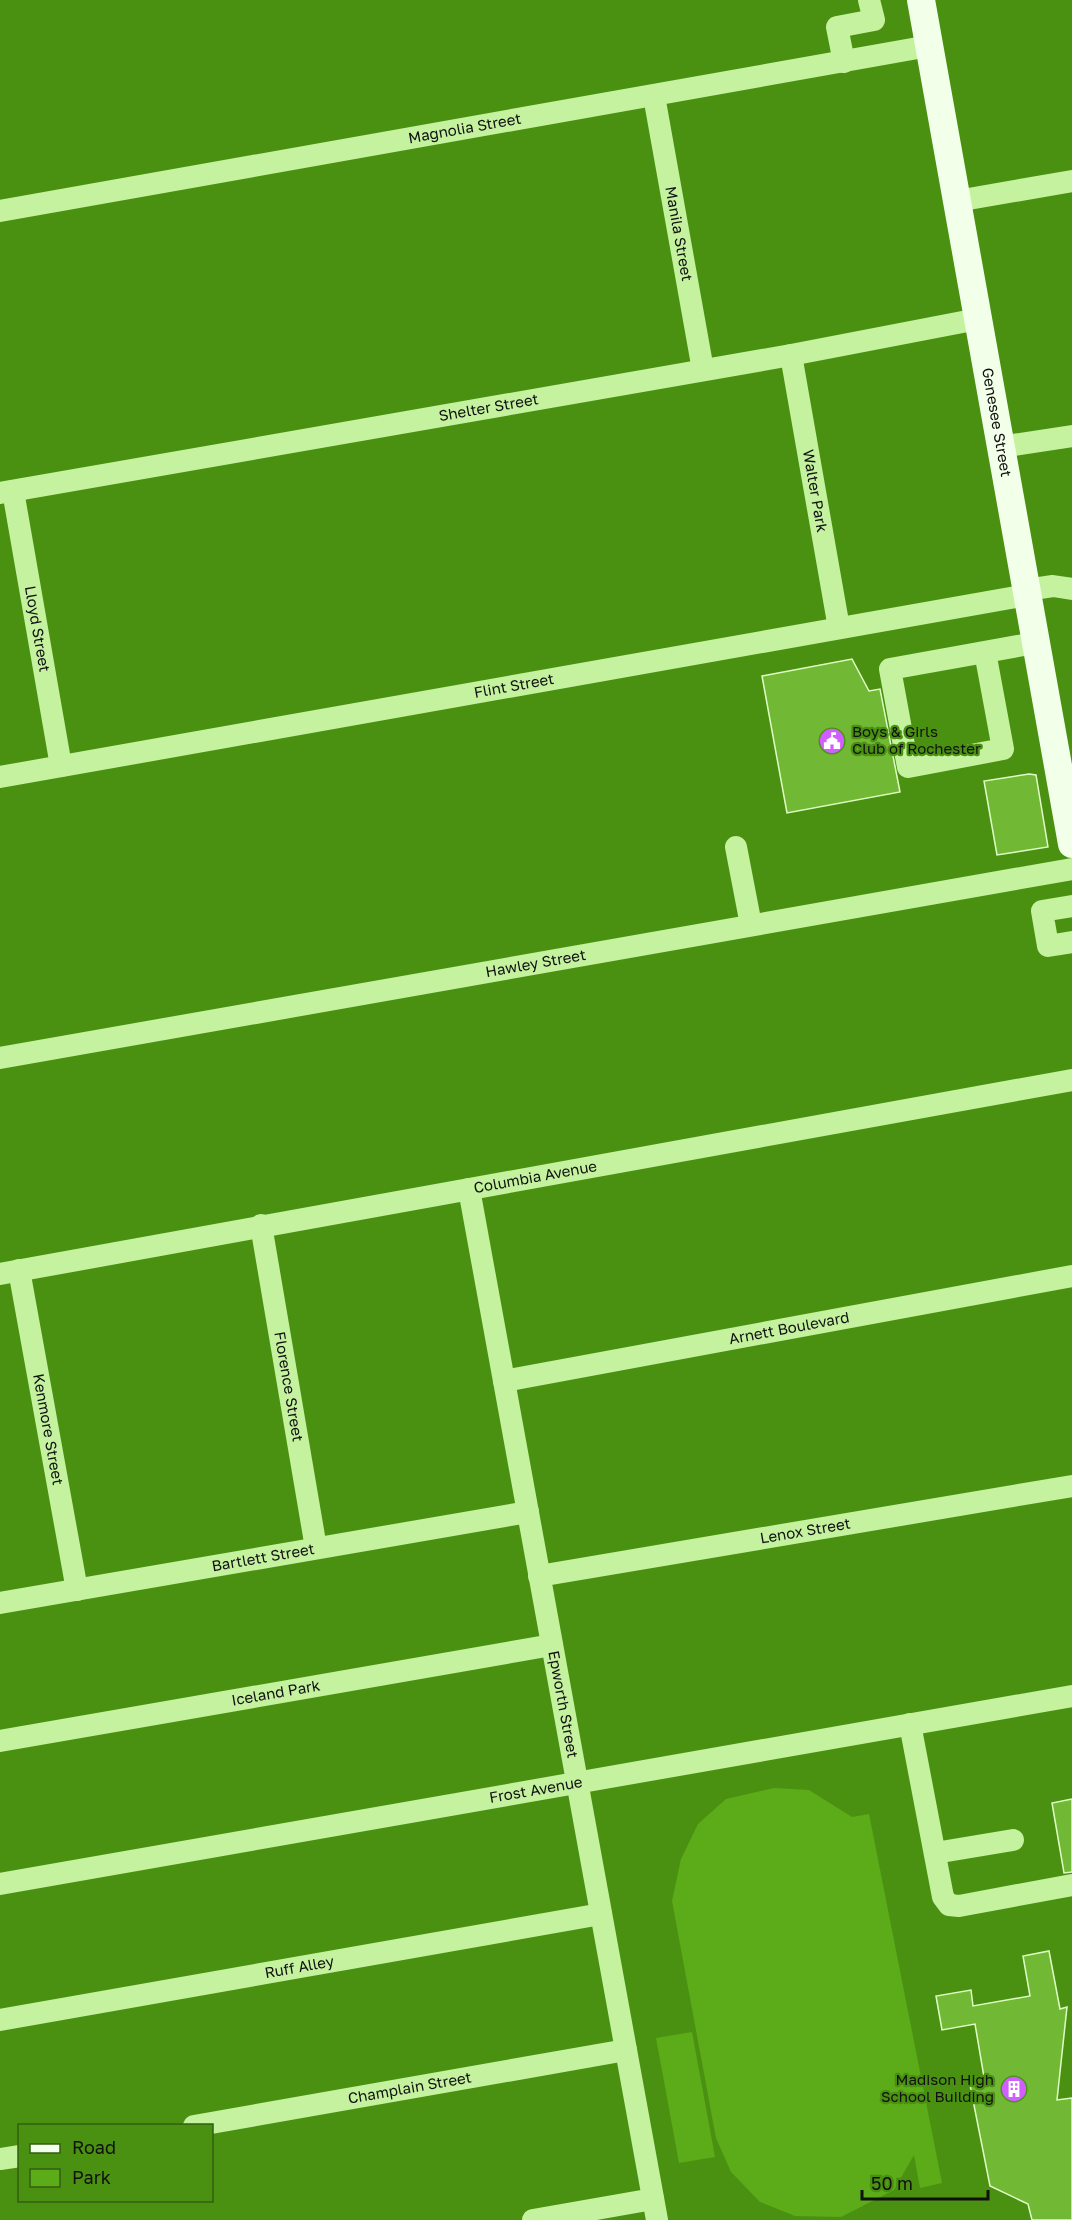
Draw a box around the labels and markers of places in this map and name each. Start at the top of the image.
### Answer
place label: Boys & Girls Club of Rochester [852,722,981,757]
public building icon: Boys & Girls Club of Rochester [817,726,847,756]
place label: Madison High School Building [881,2070,994,2105]
building icon: Madison High School Building [999,2074,1029,2104]

